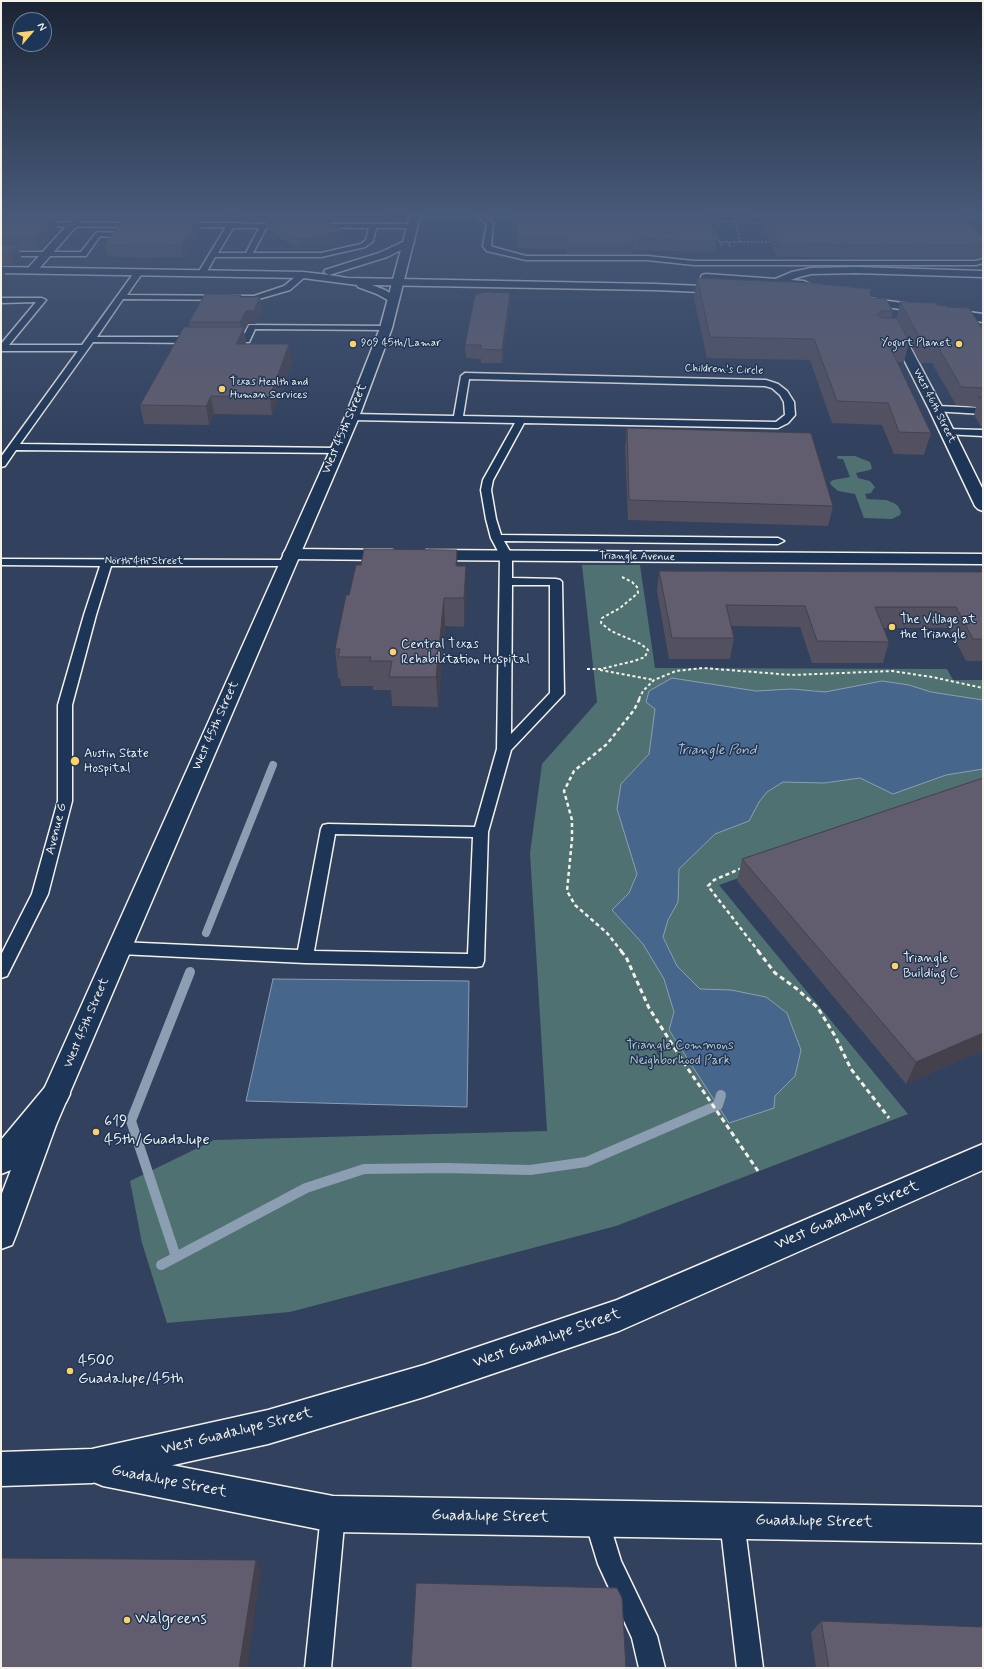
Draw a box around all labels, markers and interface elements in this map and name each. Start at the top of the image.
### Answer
north arrow [12,12,52,52]
text: N [34,20,50,33]
place label: 909 45th/Lamar [361,337,441,351]
place label: Yogurt Planet [881,337,951,351]
marker: 909 45th/Lamar [348,339,358,349]
marker: Yogurt Planet [954,339,964,349]
street label: Children's Circle [684,362,764,378]
street label: West 46th Street [910,367,958,445]
place label: Texas Health and Human Services [230,376,308,402]
street label: West 45th Street [319,382,371,476]
marker: Texas Health and Human Services [217,384,227,394]
street label: Triangle Avenue [599,550,675,564]
street label: North 4th Street [105,555,183,569]
place label: The Village at the Triangle [900,612,976,643]
marker: The Village at the Triangle [887,622,897,632]
place label: Central Texas Rehabilitation Hospital [401,637,530,668]
marker: Central Texas Rehabilitation Hospital [388,647,398,657]
street label: West 45th Street [189,679,243,773]
water label: Triangle Pond [676,743,756,759]
place label: Austin State Hospital [84,746,149,777]
marker: Austin State Hospital [69,755,81,767]
street label: Avenue G [43,801,71,857]
place label: Triangle Building C [903,951,959,982]
marker: Triangle Building C [890,961,900,971]
street label: West 45th Street [61,976,113,1070]
park label: Triangle Commons Neighborhood Park [626,1038,734,1069]
place label: 619 45th/Guadalupe [104,1113,210,1151]
marker: 619 45th/Guadalupe [91,1127,101,1137]
street label: West Guadalupe Street [772,1177,922,1255]
street label: West Guadalupe Street [471,1305,623,1373]
place label: 4500 Guadalupe/45th [78,1352,184,1390]
marker: 4500 Guadalupe/45th [65,1366,75,1376]
street label: West Guadalupe Street [160,1404,314,1460]
street label: Guadalupe Street [110,1461,228,1503]
street label: Guadalupe Street [431,1506,549,1528]
street label: Guadalupe Street [755,1511,873,1533]
place label: Walgreens [135,1610,207,1630]
marker: Walgreens [122,1615,132,1625]

